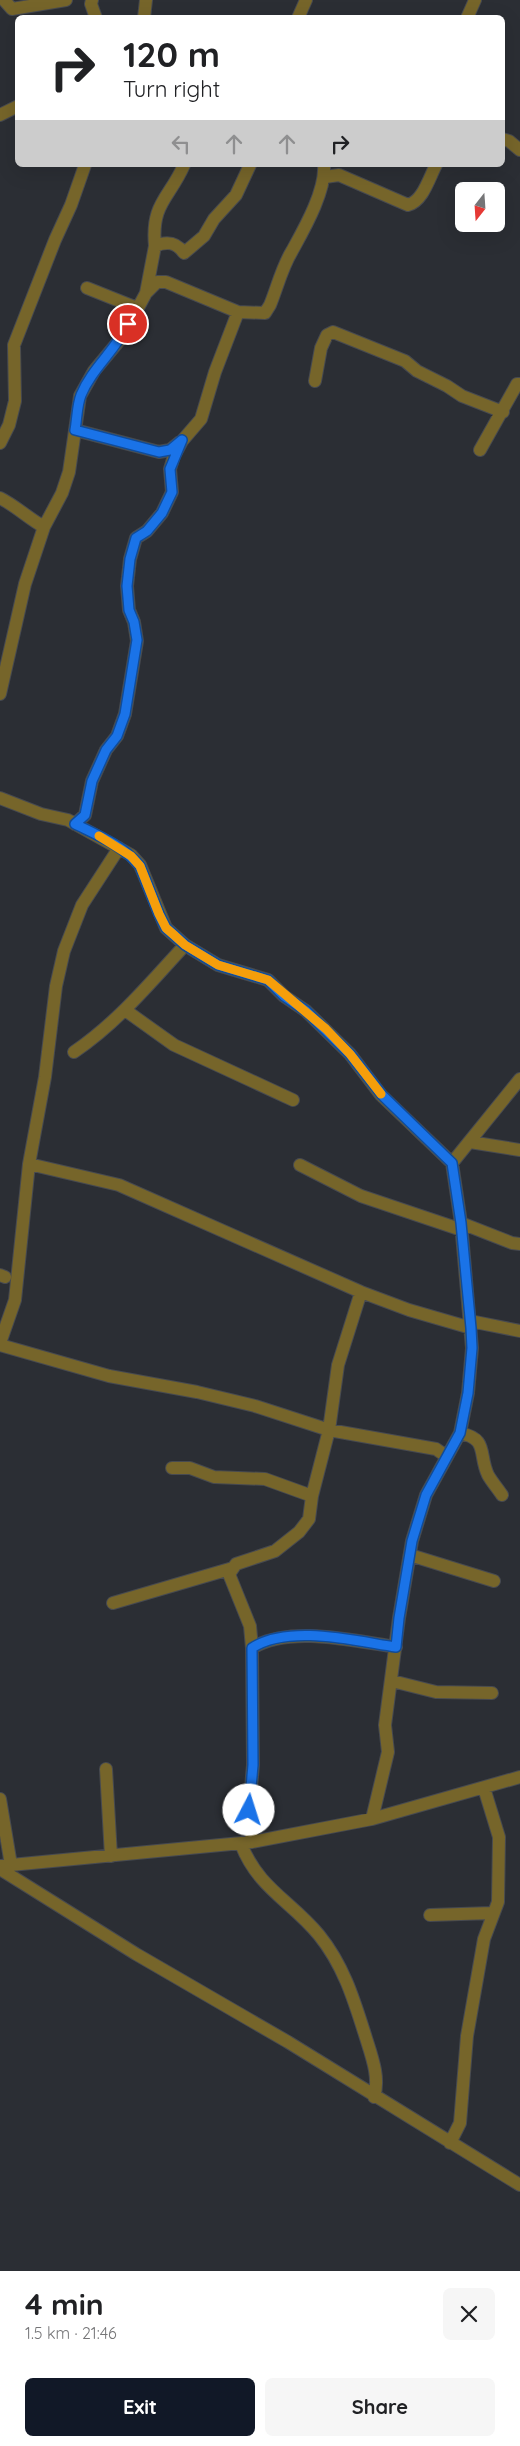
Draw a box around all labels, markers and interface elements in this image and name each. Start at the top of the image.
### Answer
text: 120 m [123,32,220,76]
icon: right [40,35,105,100]
text: Turn right [123,75,220,103]
icon: left [167,130,195,158]
icon: ahead [220,130,248,158]
icon: ahead [273,130,301,158]
icon: right [326,130,354,158]
north arrow [455,182,505,232]
map controls [455,182,505,232]
pin [107,303,149,345]
icon: arrive [114,310,142,338]
position arrow [222,1783,274,1835]
text: 4 min [25,2285,104,2323]
button: close [443,2288,495,2340]
text: 1.5 km · 21:46 [25,2323,117,2343]
button: Exit [25,2378,255,2436]
button: Share [265,2378,495,2436]

